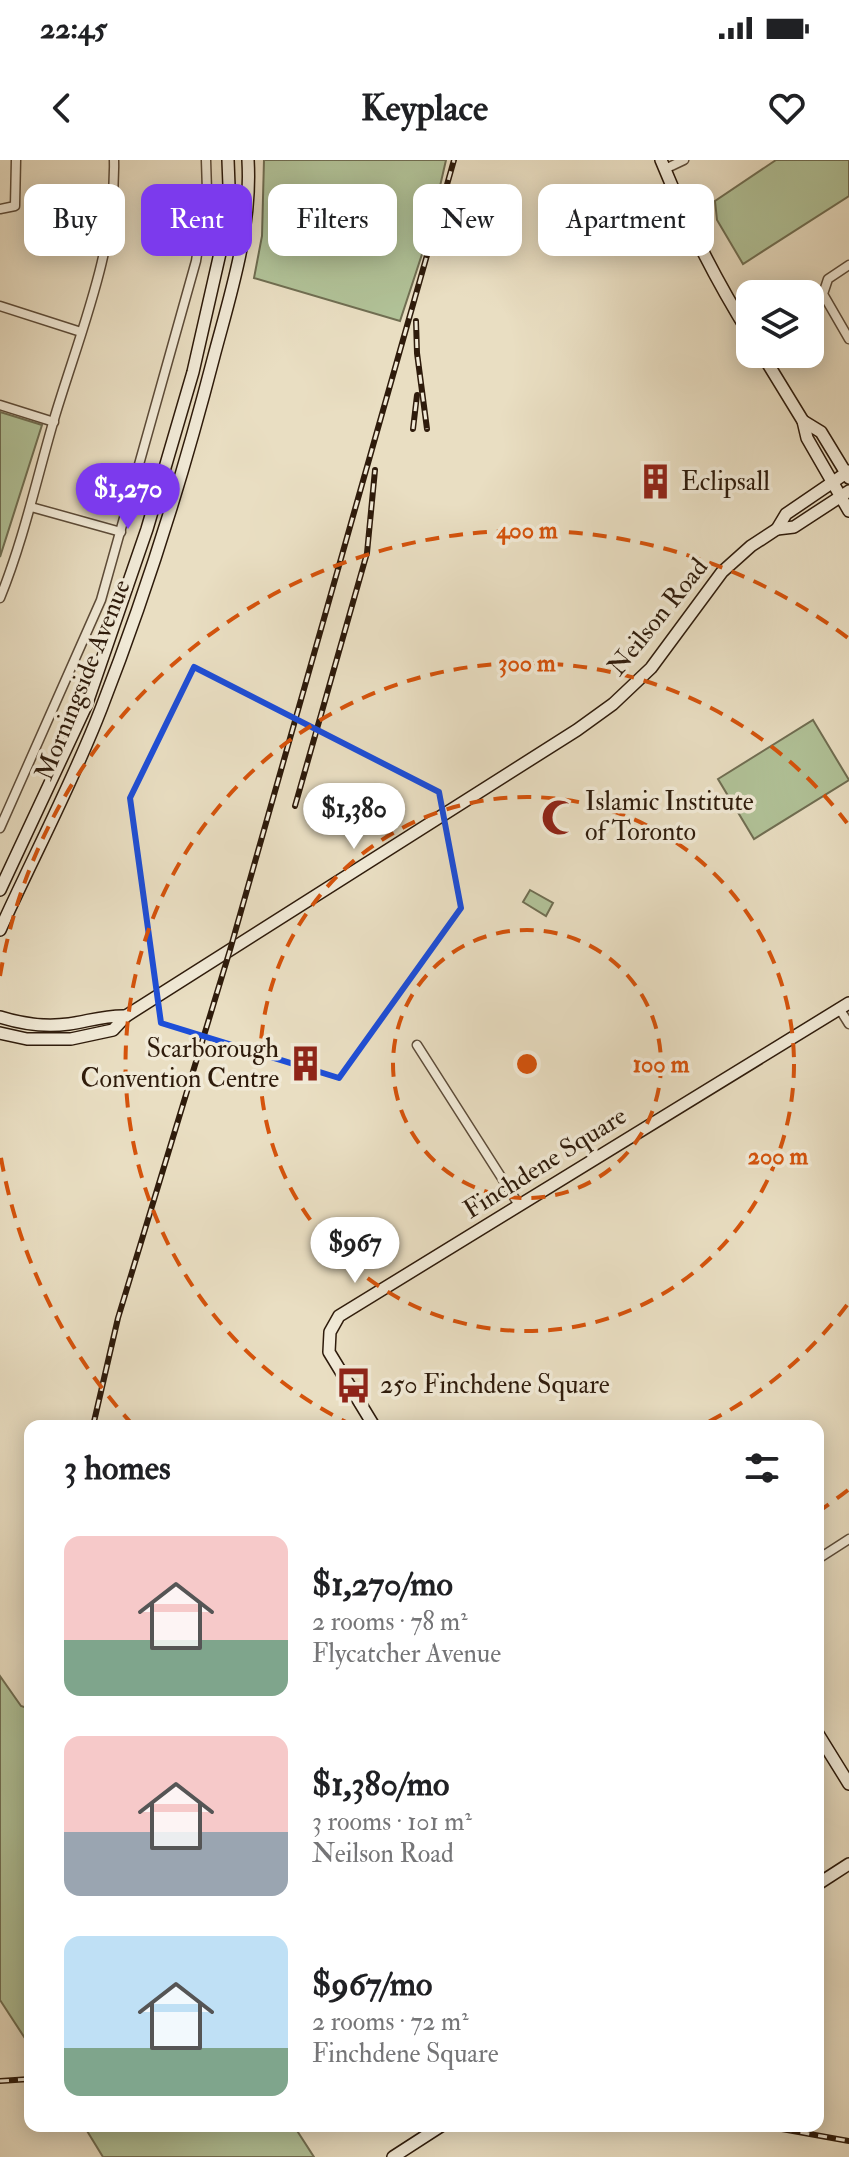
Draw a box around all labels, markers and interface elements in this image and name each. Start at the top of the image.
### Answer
text: 22:45 [40,10,107,47]
icon: back [40,86,84,130]
text: Keyplace [361,86,488,131]
icon: heart [765,86,809,130]
chip: Buy [24,184,125,256]
chip: Rent [141,184,252,256]
chip: Filters [268,184,397,256]
chip: New [413,184,522,256]
chip: Apartment [538,184,714,256]
map controls [736,280,824,368]
button: layers [736,280,824,368]
pin: $1,270 [63,463,193,531]
building icon: Eclipsall [636,463,674,501]
place label: Eclipsall [681,466,770,499]
text: $1,270 [94,473,162,505]
text: 400 m [495,515,558,546]
street label: Neilson Road [601,552,715,682]
street label: Morningside Avenue [28,575,138,785]
text: 300 m [498,648,556,679]
pin: $1,380 [289,783,419,851]
place label: Islamic Institute of Toronto [585,786,754,848]
text: $1,380 [321,793,387,825]
mosque icon: Islamic Institute of Toronto [540,798,578,836]
place label: Scarborough Convention Centre [81,1033,279,1095]
building icon: Scarborough Convention Centre [286,1045,324,1083]
text: 100 m [633,1049,690,1080]
centre of rings [513,1050,541,1078]
street label: Finchdene Square [457,1100,633,1226]
text: 200 m [748,1141,809,1172]
pin: $967 [308,1217,402,1285]
text: $967 [328,1227,382,1259]
bus stop icon: 250 Finchdene Square [335,1366,373,1404]
place label: 250 Finchdene Square [380,1369,610,1401]
icon: filters [740,1446,784,1490]
text: 3 homes [64,1447,171,1490]
text: $1,270/mo [312,1563,453,1606]
icon: home [128,1568,224,1664]
text: 2 rooms · 78 m² [312,1606,468,1638]
text: Flycatcher Avenue [312,1638,501,1670]
text: $1,380/mo [312,1763,449,1806]
icon: home [128,1768,224,1864]
text: 3 rooms · 101 m² [312,1806,472,1838]
text: Neilson Road [312,1838,454,1870]
text: $967/mo [312,1963,432,2006]
icon: home [128,1968,224,2064]
text: 2 rooms · 72 m² [312,2006,469,2038]
text: Finchdene Square [312,2038,499,2070]

